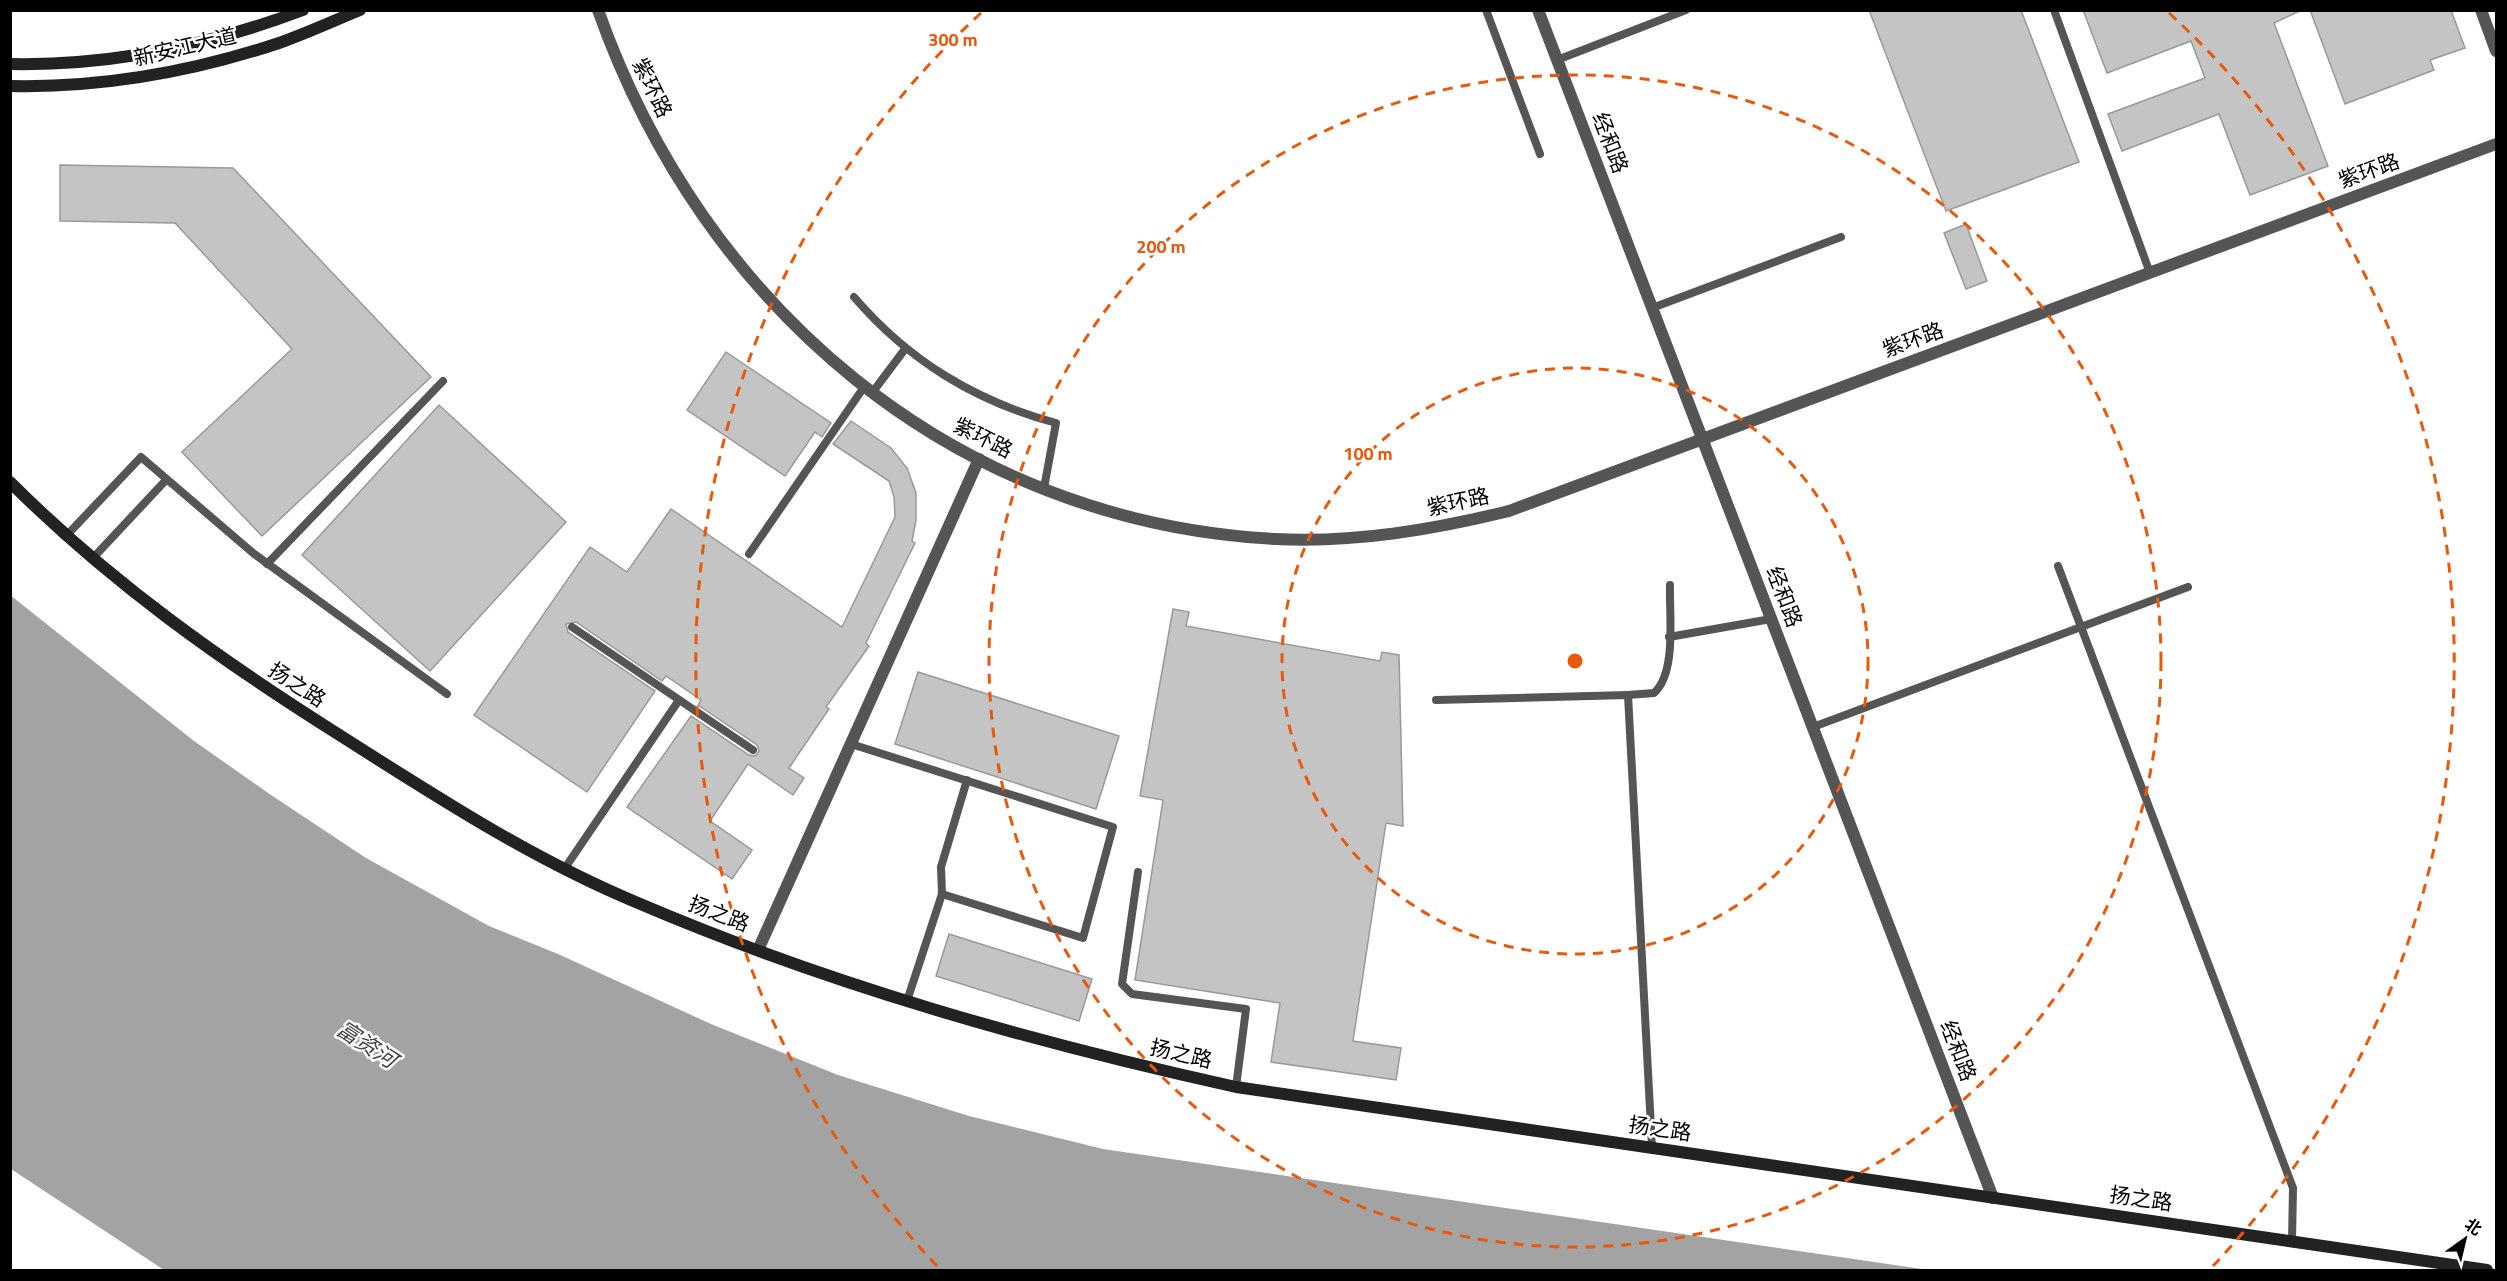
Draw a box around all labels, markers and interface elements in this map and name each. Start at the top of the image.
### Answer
street label: 新安江大道 [130,19,240,73]
text: 300 m [928,26,978,53]
street label: 紫环路 [625,52,681,123]
street label: 经和路 [1585,107,1637,178]
street label: 紫环路 [2334,144,2404,196]
text: 200 m [1136,233,1186,260]
street label: 紫环路 [1878,313,1948,365]
street label: 紫环路 [948,409,1019,466]
text: 100 m [1343,440,1393,467]
street label: 紫环路 [1424,479,1492,523]
street label: 经和路 [1759,561,1811,632]
centre of rings [1565,651,1585,671]
street label: 扬之路 [262,654,333,715]
street label: 扬之路 [684,887,755,939]
water label: 富资河 [330,1012,407,1078]
street label: 经和路 [1933,1015,1985,1086]
street label: 扬之路 [1147,1030,1216,1076]
street label: 扬之路 [1627,1108,1694,1148]
street label: 扬之路 [2108,1178,2175,1218]
north arrow [2435,1209,2495,1269]
text: 北 [2460,1212,2487,1241]

